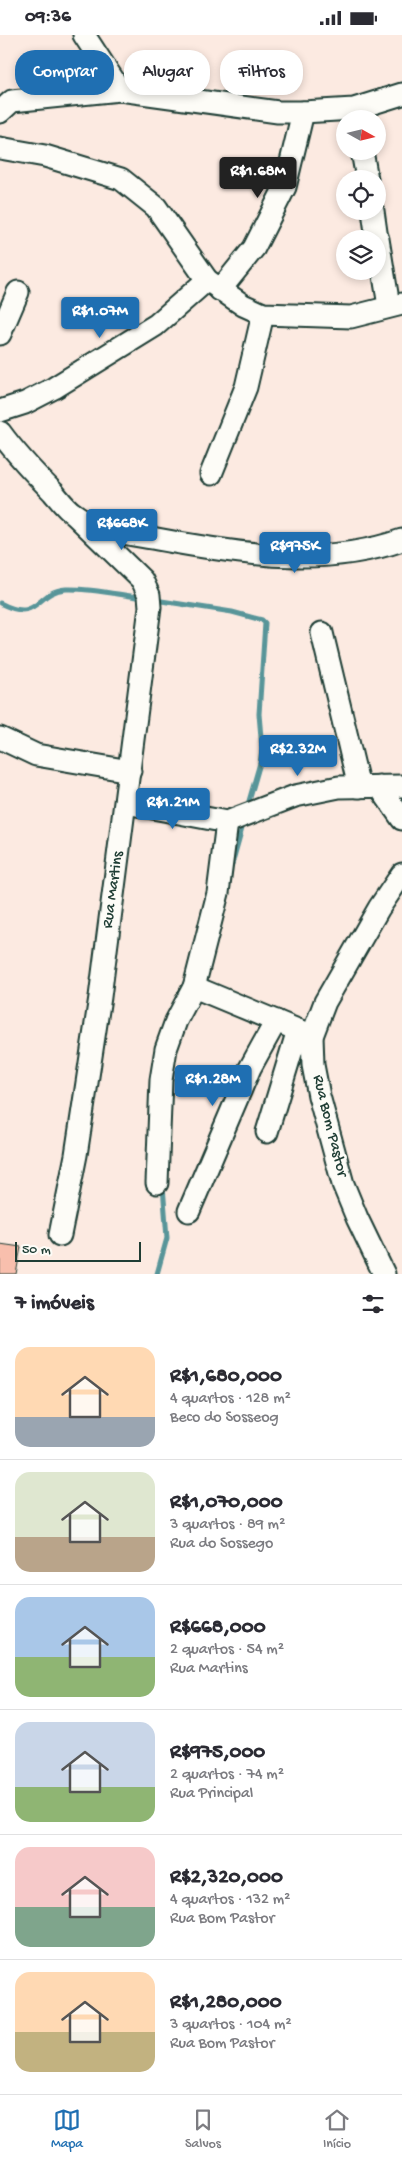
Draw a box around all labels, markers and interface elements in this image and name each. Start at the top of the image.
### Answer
text: 09:36 [25,6,71,29]
chip: Comprar [15,50,114,95]
chip: Alugar [124,50,210,95]
chip: Filtros [220,50,303,95]
north arrow [336,110,386,160]
map controls [336,110,386,280]
pin: R$1.68M [212,156,304,199]
text: R$1.68M [230,163,286,182]
button: locate [336,170,386,220]
button: layers [336,230,386,280]
pin: R$1.07M [54,297,146,339]
text: R$1.07M [72,303,128,322]
pin: R$668K [81,509,163,551]
text: R$668K [97,515,147,534]
pin: R$975K [254,531,336,574]
text: R$975K [270,538,320,557]
pin: R$2.32M [252,735,344,777]
text: R$2.32M [270,741,326,760]
pin: R$1.21M [127,787,219,830]
text: R$1.21M [147,794,199,813]
street label: Rua Martins [99,849,129,930]
pin: R$1.28M [167,1065,259,1107]
text: R$1.28M [186,1071,240,1090]
street label: Rua Bom Pastor [307,1073,351,1180]
scale bar [15,1239,141,1262]
text: 50 m [22,1242,51,1259]
icon: filters [359,1290,387,1318]
text: 7 imóveis [15,1292,94,1317]
text: R$1,680,000 [170,1365,282,1390]
icon: home [55,1367,115,1427]
text: 4 quartos · 128 m² [170,1390,291,1409]
text: Beco do Sosseog [170,1409,279,1428]
text: R$1,070,000 [170,1491,283,1516]
icon: home [55,1492,115,1552]
text: 3 quartos · 89 m² [170,1516,285,1535]
text: Rua do Sossego [170,1535,273,1554]
text: R$668,000 [170,1616,266,1641]
icon: home [55,1617,115,1677]
text: 2 quartos · 54 m² [170,1641,284,1660]
text: Rua Martins [170,1660,248,1679]
text: R$975,000 [170,1741,265,1766]
icon: home [55,1742,115,1802]
text: 2 quartos · 74 m² [170,1766,284,1785]
text: Rua Principal [170,1785,253,1804]
text: R$2,320,000 [170,1866,283,1891]
icon: home [55,1867,115,1927]
text: 4 quartos · 132 m² [170,1891,290,1910]
text: Rua Bom Pastor [170,1910,274,1929]
text: R$1,280,000 [170,1991,282,2016]
icon: home [55,1992,115,2052]
text: 3 quartos · 104 m² [170,2016,292,2035]
text: Rua Bom Pastor [170,2035,274,2054]
tab: Mapa [51,2106,83,2153]
tab: Salvos [185,2106,221,2153]
tab: Início [323,2106,351,2153]

